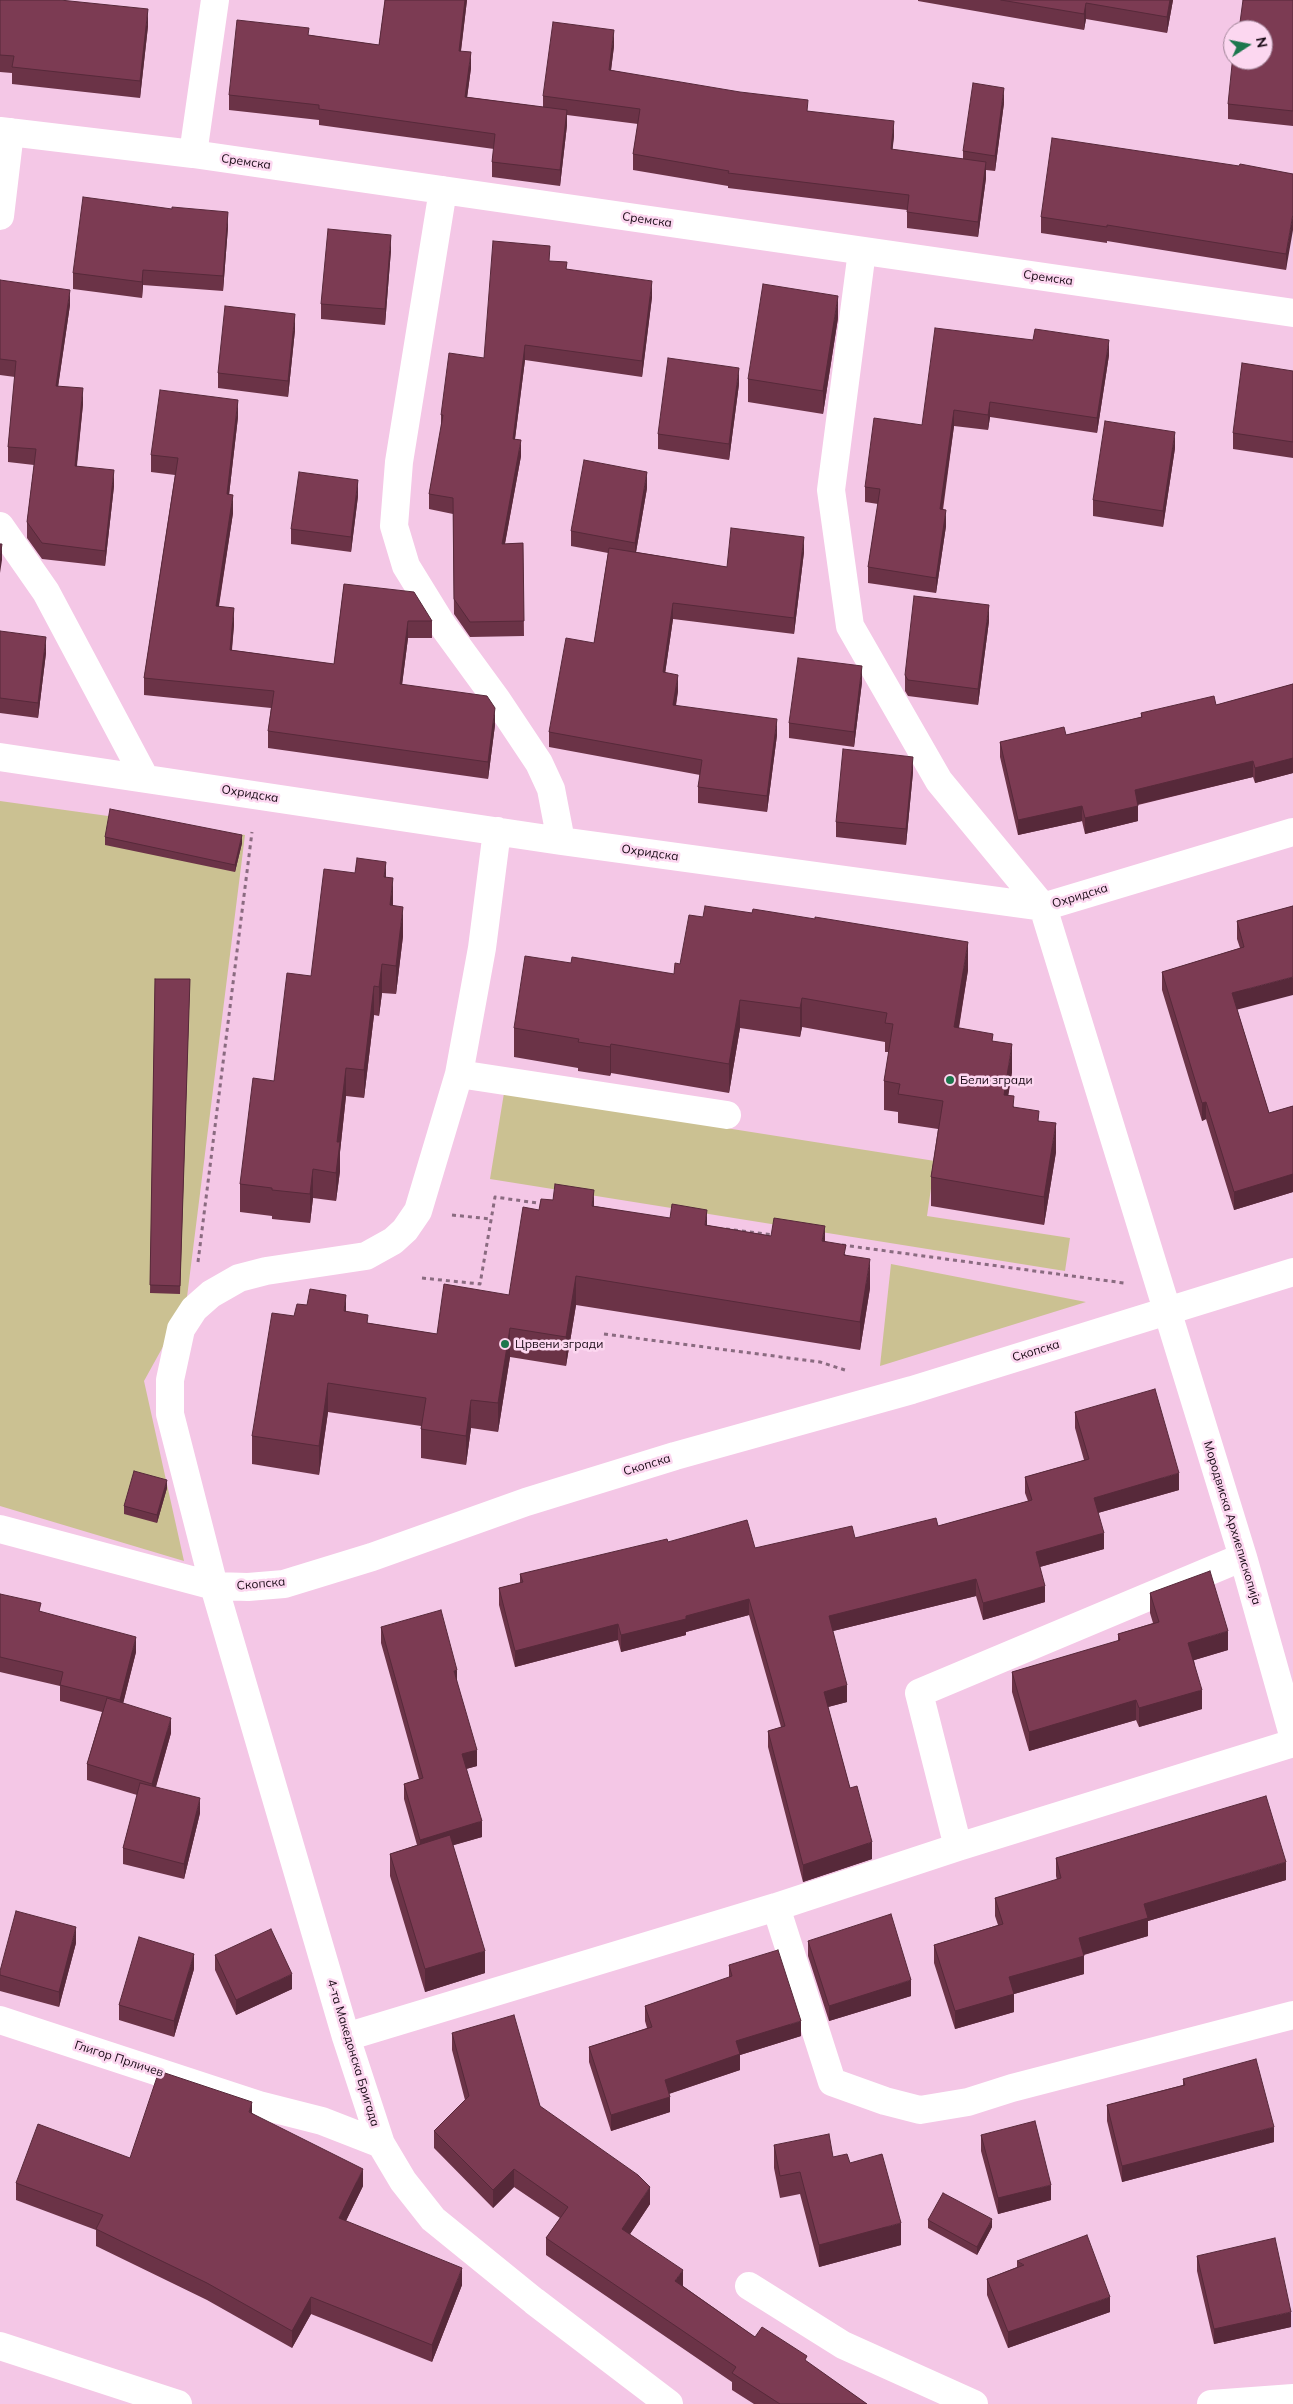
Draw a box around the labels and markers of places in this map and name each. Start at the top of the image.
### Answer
place label: Бели згради [960,1073,1033,1087]
marker: Бели згради [944,1074,956,1086]
place label: Црвени згради [515,1337,603,1351]
marker: Црвени згради [499,1338,511,1350]

